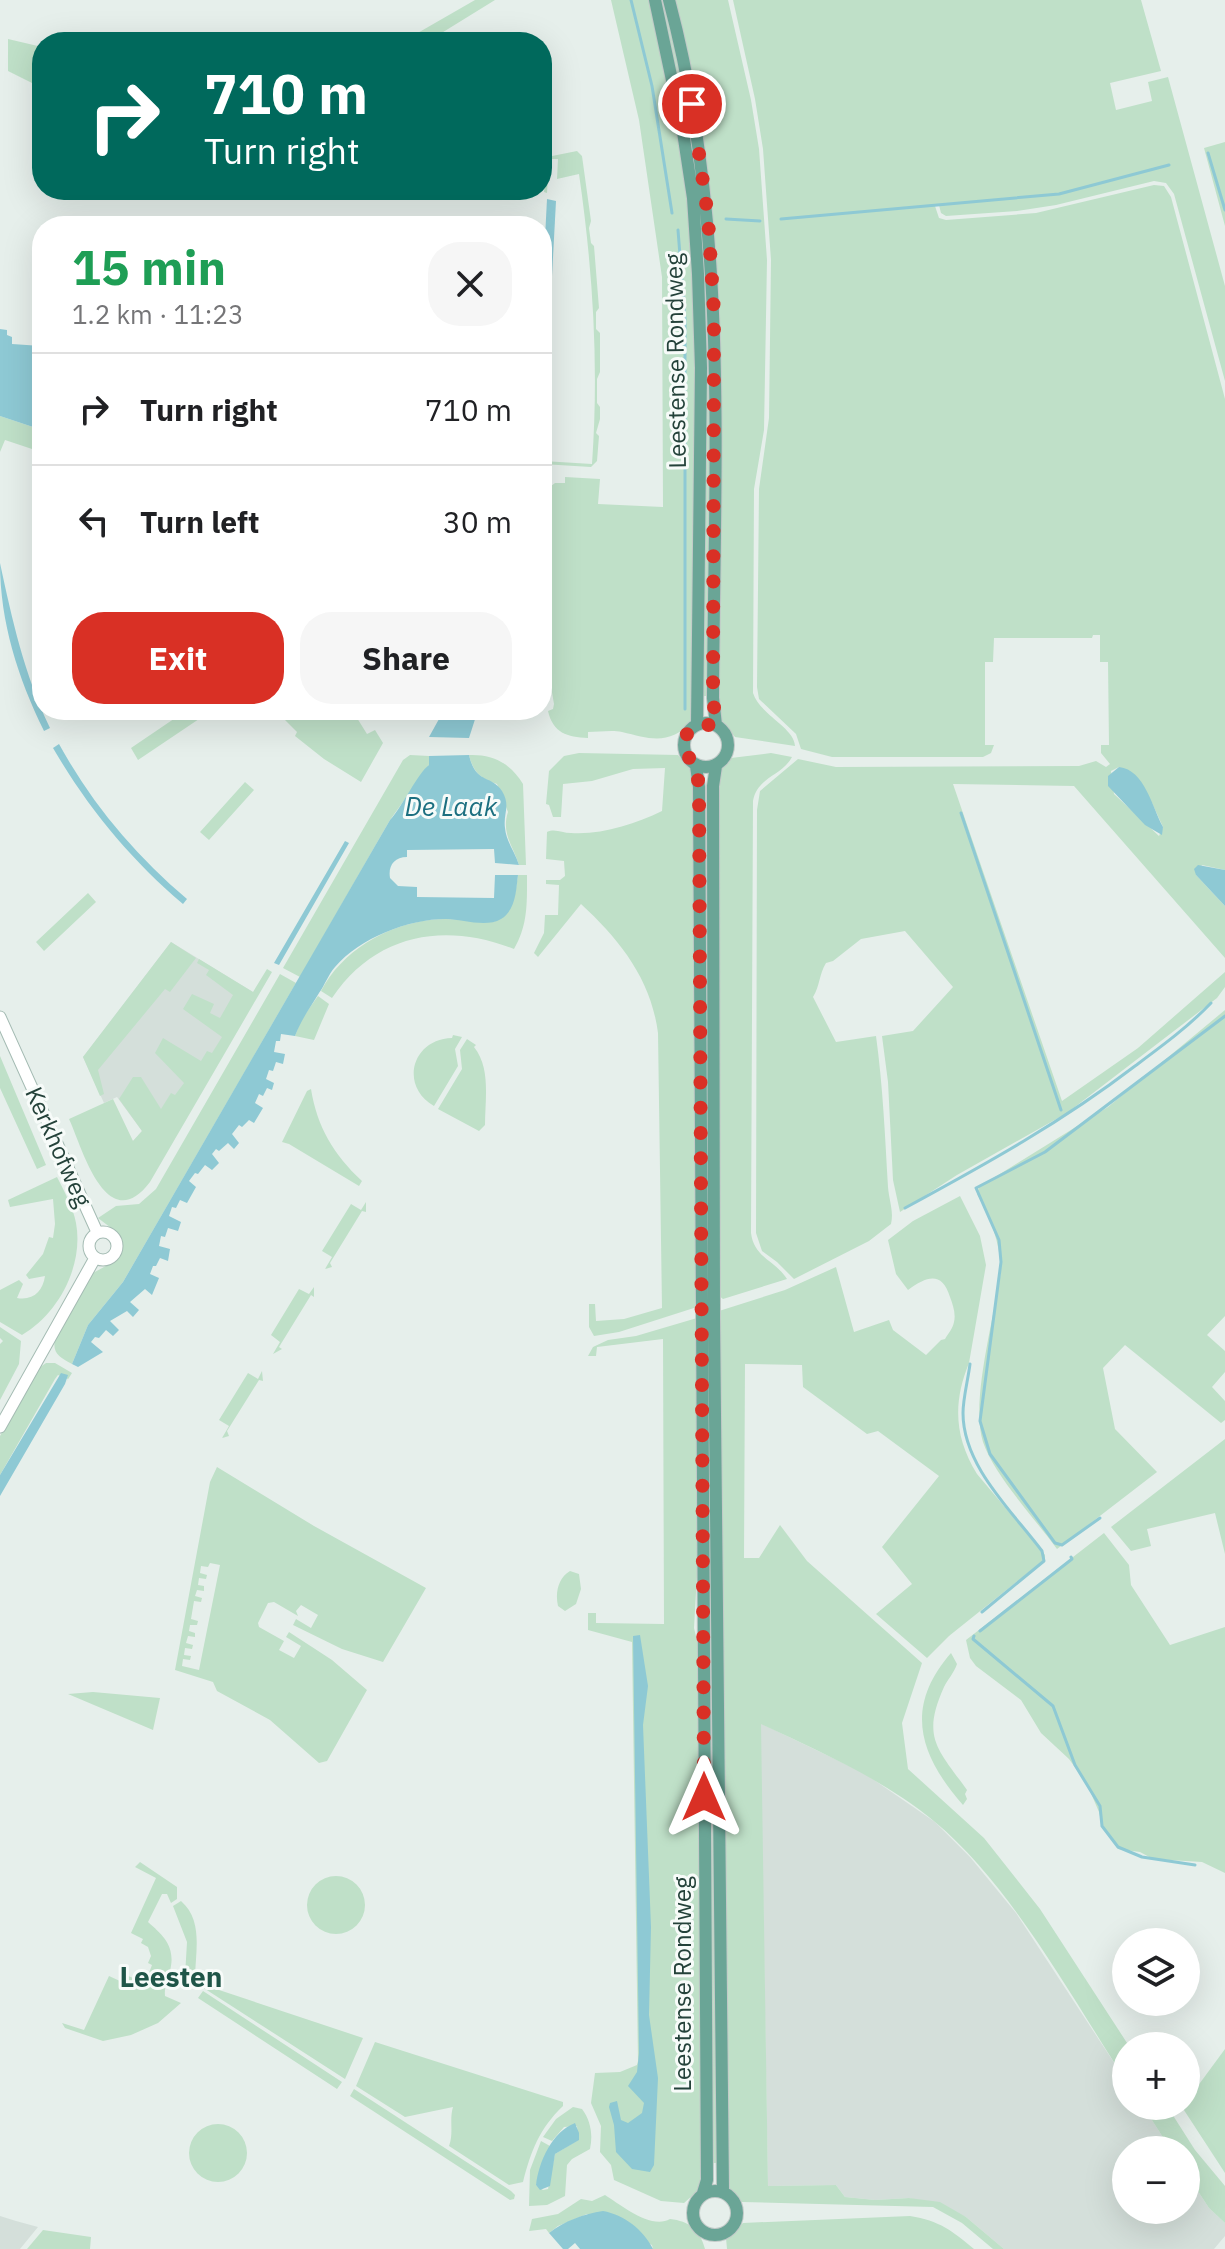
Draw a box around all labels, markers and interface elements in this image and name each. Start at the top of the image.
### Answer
text: 710 m [204,57,368,129]
icon: right [72,64,176,168]
pin [658,70,726,138]
icon: arrive [670,82,714,126]
text: Turn right [204,127,360,174]
text: 15 min [72,236,226,298]
button: close [428,242,512,326]
street label: Leestense Rondweg [657,253,693,469]
text: 1.2 km · 11:23 [72,297,244,331]
icon: right [72,387,116,431]
text: Turn right [140,390,278,429]
text: 710 m [425,390,512,429]
icon: left [72,499,116,543]
text: Turn left [140,502,259,541]
text: 30 m [443,502,512,541]
button: Exit [72,612,284,704]
button: Share [300,612,512,704]
water label: De Laak [405,789,498,823]
street label: Kerkhofweg [18,1082,100,1212]
position arrow [662,1755,746,1839]
street label: Leestense Rondweg [666,1876,698,2092]
map controls [1112,1928,1200,2224]
button: layers [1112,1928,1200,2016]
district label: Leesten [120,1958,222,1995]
button: + [1112,2032,1200,2120]
button: − [1112,2136,1200,2224]

